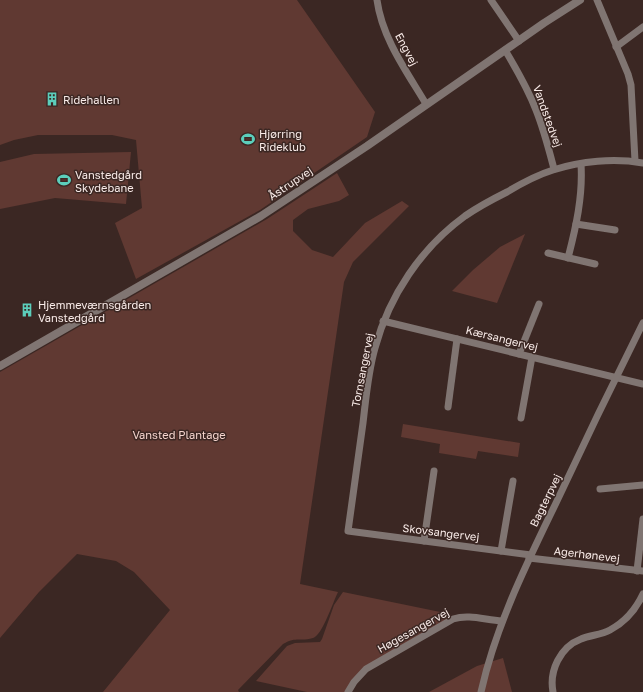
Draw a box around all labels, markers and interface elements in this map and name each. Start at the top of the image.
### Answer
street label: Engvej [393,30,421,68]
street label: Vandstedvej [531,83,565,149]
building icon: Ridehallen [44,91,60,107]
place label: Ridehallen [63,93,120,106]
place label: Hjørring Rideklub [259,127,306,153]
sports icon: Hjørring Rideklub [240,131,256,147]
street label: Åstrupvej [266,164,315,202]
place label: Vanstedgård Skydebane [75,168,142,194]
sports icon: Vanstedgård Skydebane [56,172,72,188]
place label: Hjemmeværnsgården Vanstedgård [38,298,151,324]
building icon: Hjemmeværnsgården Vanstedgård [19,302,35,318]
street label: Kærsangervej [465,323,539,353]
street label: Tornsangervej [348,332,376,408]
park label: Vansted Plantage [132,428,226,441]
street label: Bagterpvej [527,471,563,529]
street label: Skovsangervej [402,521,480,543]
street label: Agerhønevej [553,544,621,564]
street label: Høgesangervej [375,605,451,655]

